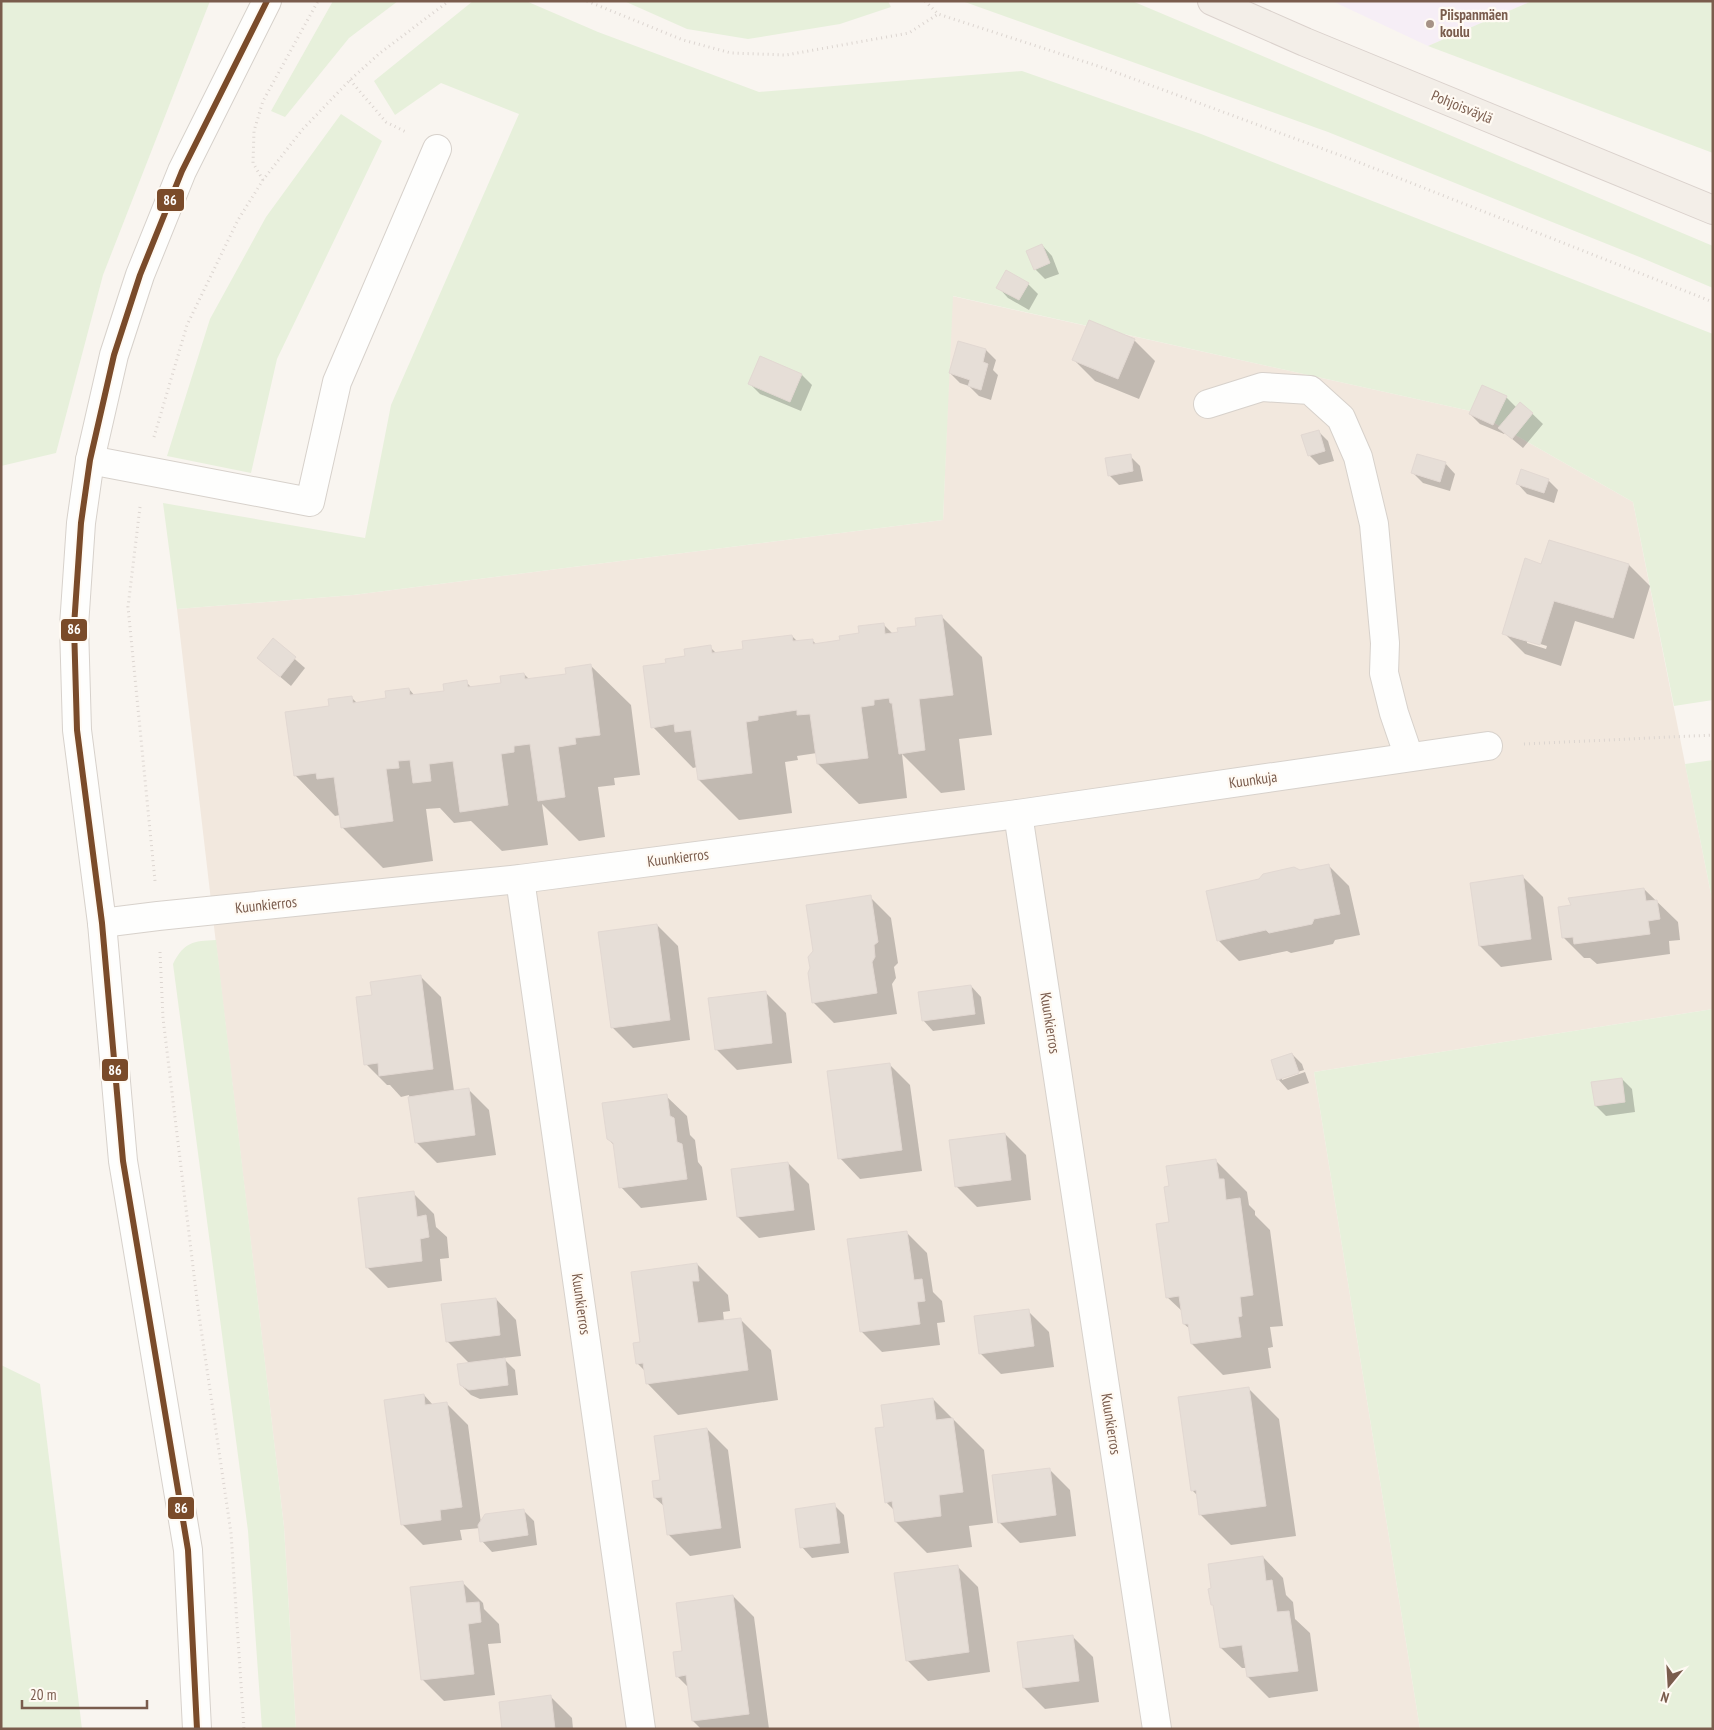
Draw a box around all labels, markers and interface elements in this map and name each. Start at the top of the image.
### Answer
place label: Piispanmäen koulu [1440,5,1508,41]
marker: Piispanmäen koulu [1424,18,1436,30]
street label: Pohjoisväylä [1429,86,1496,127]
line badge: 86 [156,188,185,212]
text: 86 [163,191,177,209]
line badge: 86 [60,618,88,642]
text: 86 [67,620,81,638]
street label: Kuunkuja [1228,767,1278,792]
street label: Kuunkierros [646,844,710,871]
street label: Kuunkierros [234,892,298,917]
street label: Kuunkierros [1036,991,1065,1055]
line badge: 86 [101,1058,129,1082]
text: 86 [108,1061,122,1079]
street label: Kuunkierros [568,1272,595,1336]
street label: Kuunkierros [1097,1392,1126,1456]
line badge: 86 [167,1496,195,1520]
text: 86 [174,1499,188,1517]
north arrow [1644,1660,1694,1710]
scale bar [22,1678,148,1710]
text: 20 m [30,1685,56,1704]
text: N [1659,1688,1671,1707]

